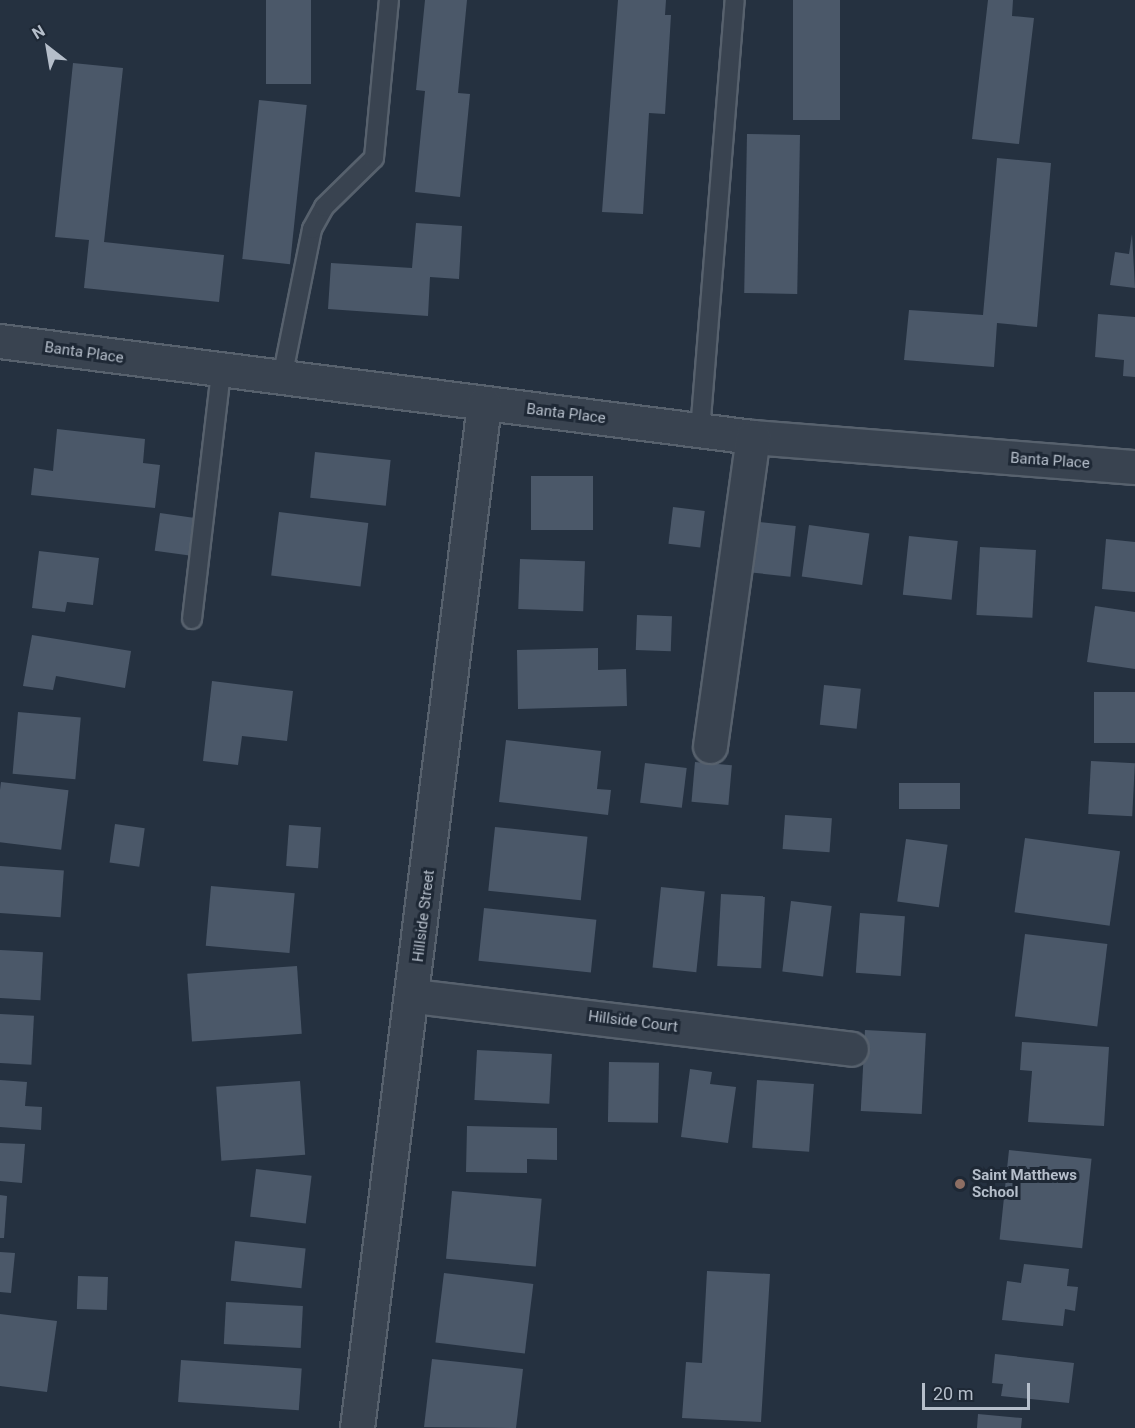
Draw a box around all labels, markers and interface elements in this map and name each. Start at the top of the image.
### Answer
north arrow [18,18,78,78]
text: N [29,21,48,43]
street label: Banta Place [43,339,125,367]
street label: Banta Place [525,400,607,428]
street label: Banta Place [1010,449,1090,473]
street label: Hillside Street [409,869,439,963]
street label: Hillside Court [587,1008,679,1036]
place label: Saint Matthews School [972,1166,1077,1201]
marker: Saint Matthews School [953,1177,967,1191]
scale bar [925,1371,1033,1409]
text: 20 m [933,1383,973,1404]

